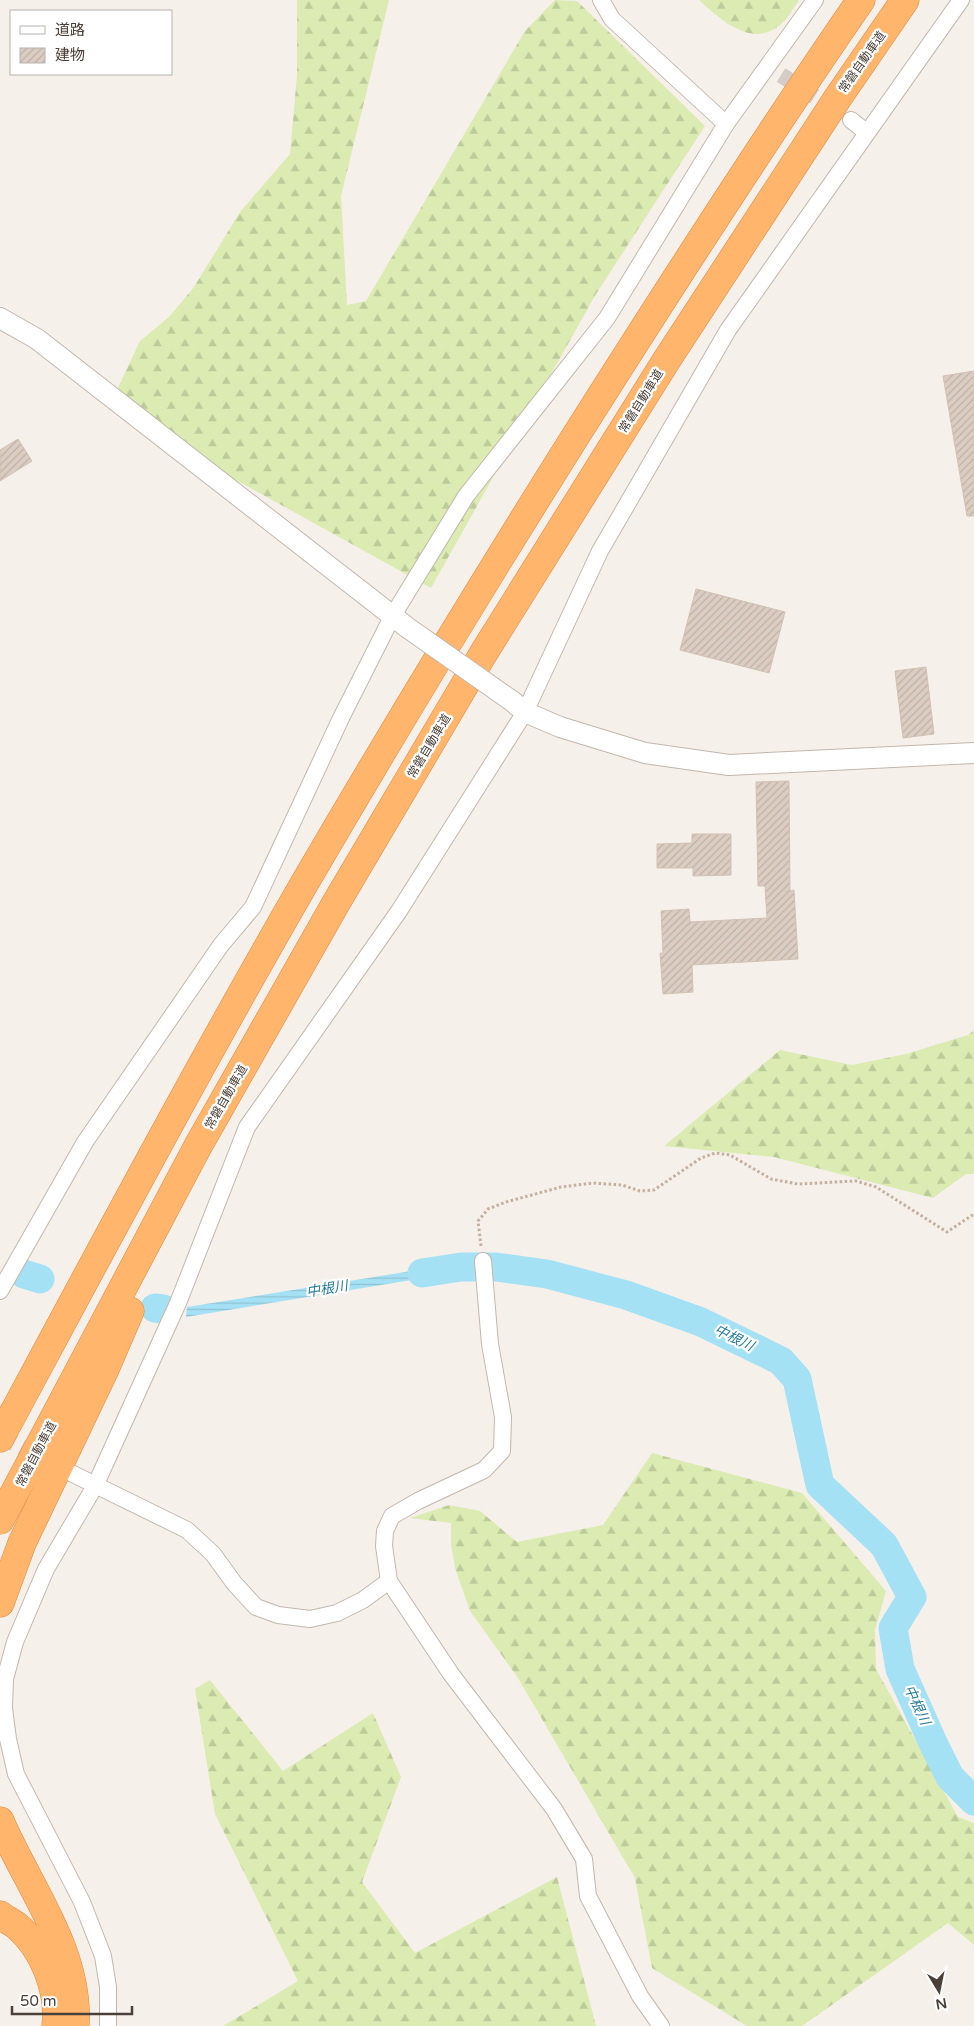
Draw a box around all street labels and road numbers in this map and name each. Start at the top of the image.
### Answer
street label: 常磐自動車道 [836,28,888,96]
street label: 常磐自動車道 [616,367,666,435]
street label: 常磐自動車道 [404,712,454,780]
street label: 常磐自動車道 [202,1062,250,1132]
street label: 常磐自動車道 [13,1419,59,1489]

